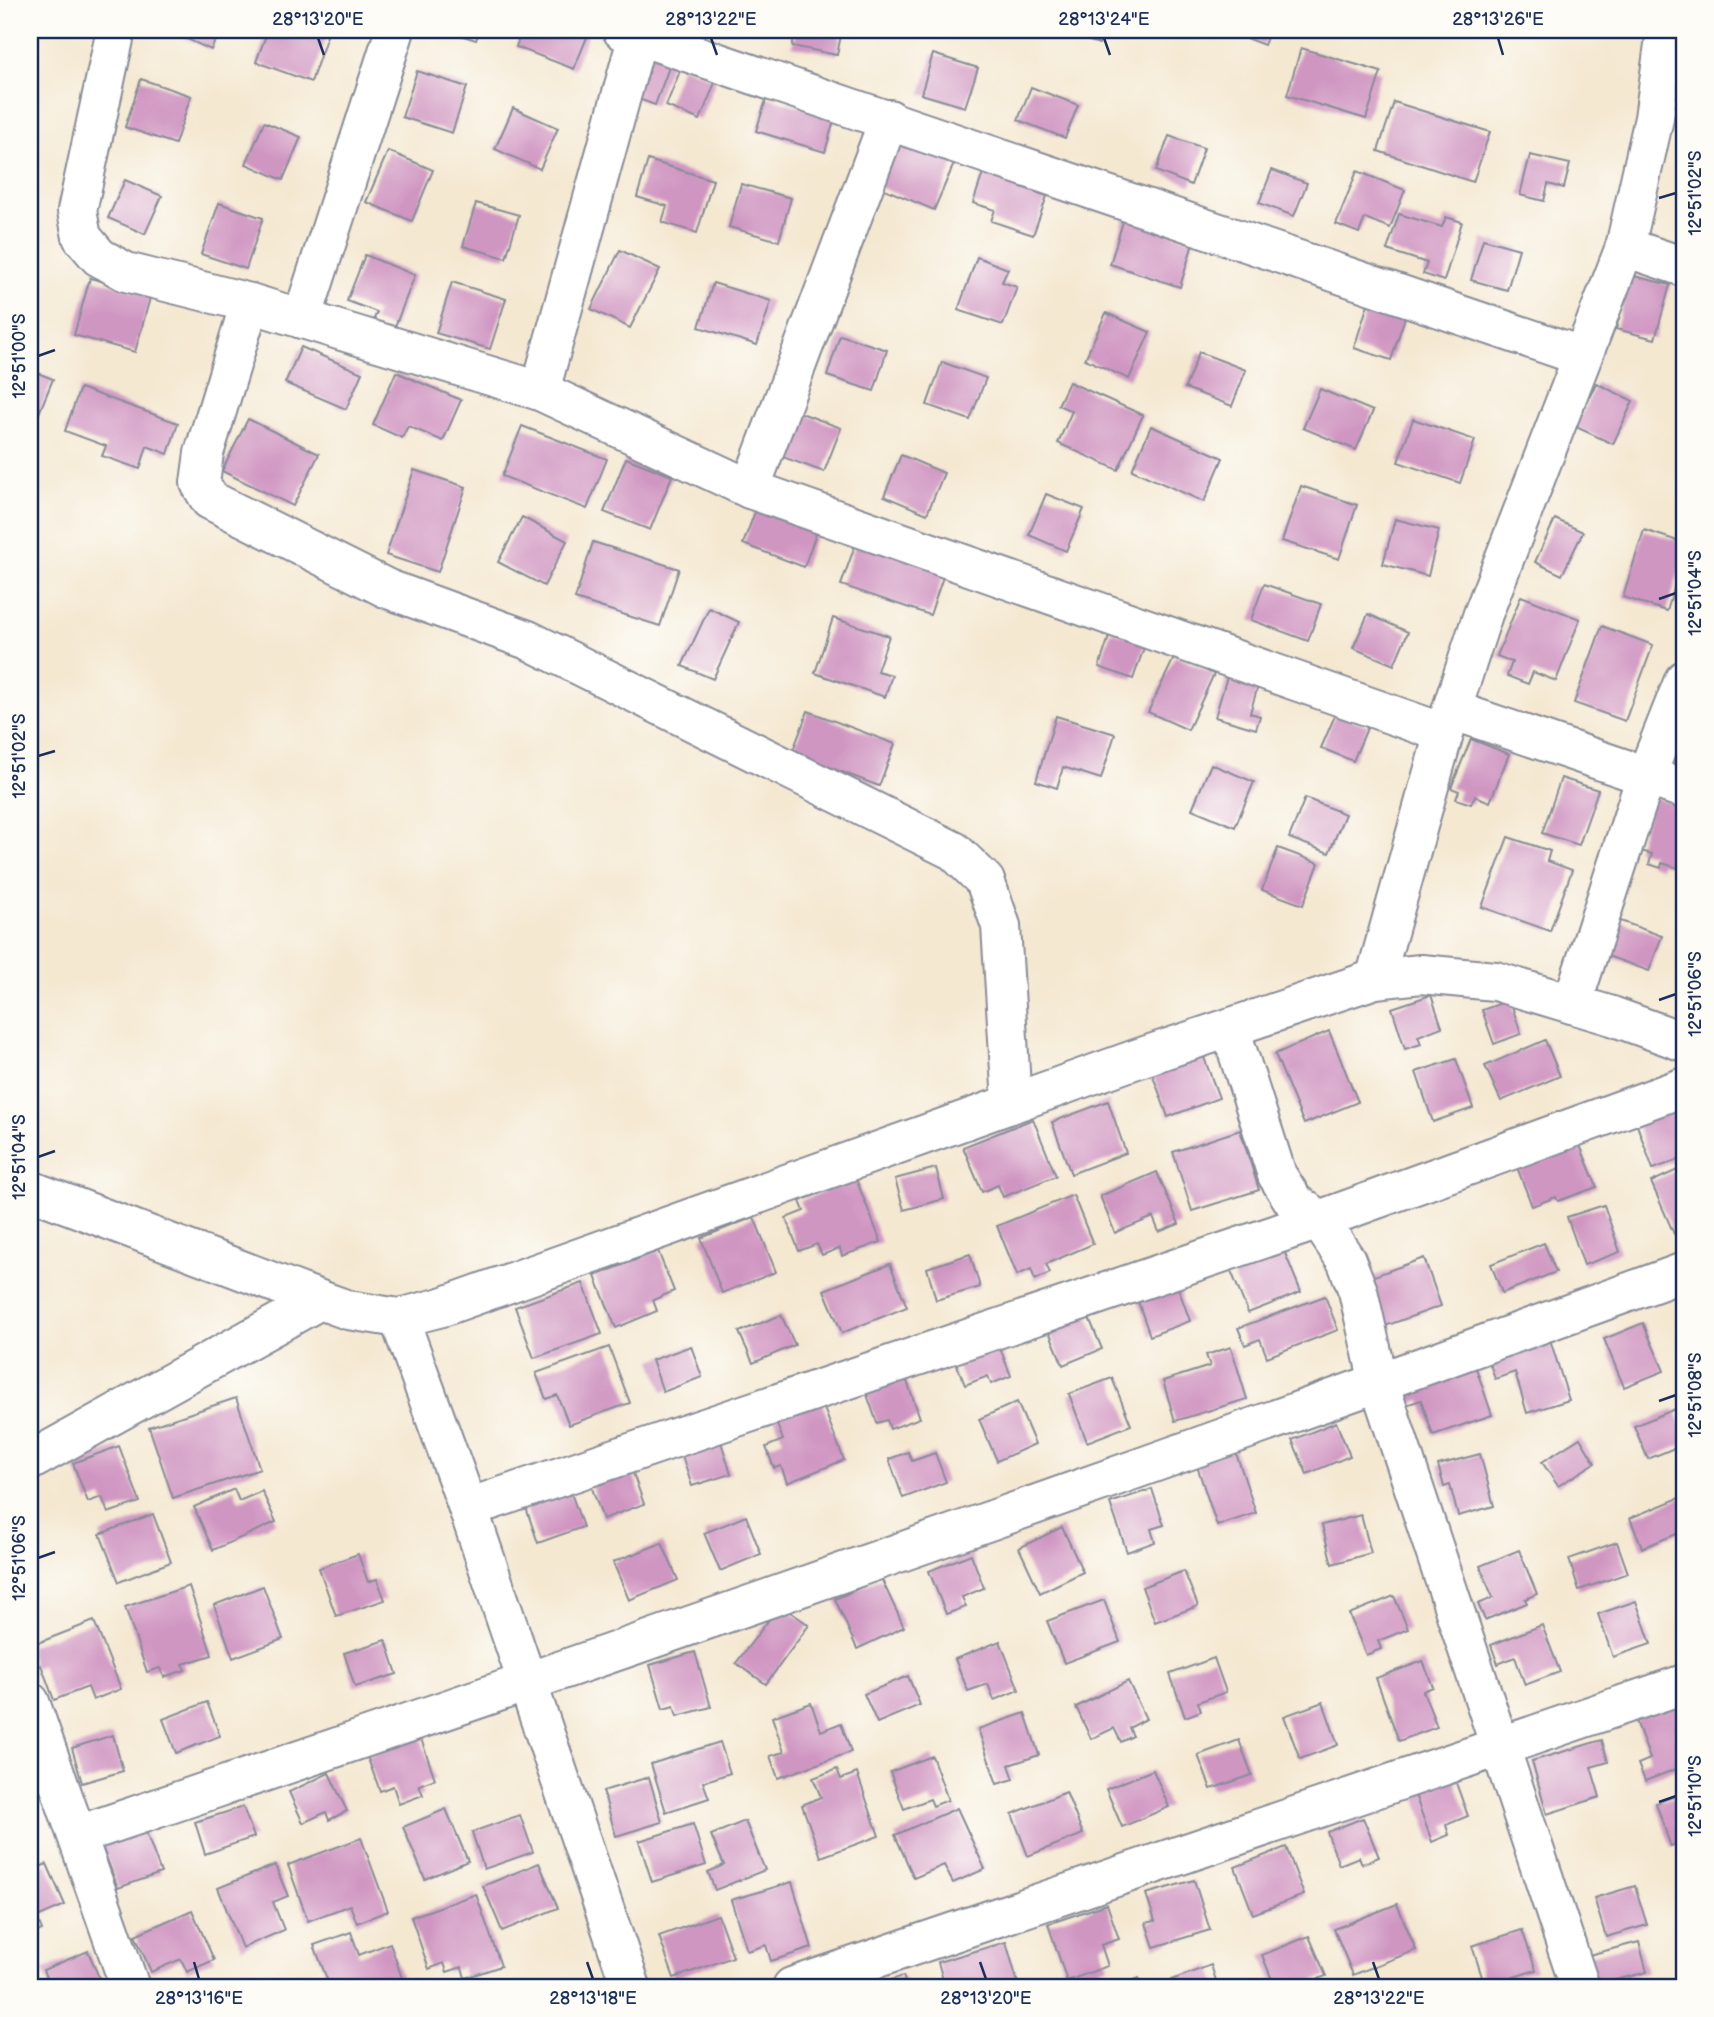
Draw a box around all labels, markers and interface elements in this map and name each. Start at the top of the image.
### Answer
text: 28°13'20"E [272,9,364,30]
text: 28°13'22"E [665,9,757,30]
text: 28°13'24"E [1058,9,1150,30]
text: 28°13'26"E [1452,9,1544,30]
text: 12°51'02"S [1685,150,1706,236]
text: 12°51'00"S [9,313,30,399]
text: 12°51'04"S [1685,550,1706,636]
text: 12°51'02"S [9,713,30,799]
text: 12°51'06"S [1685,951,1706,1037]
text: 12°51'04"S [9,1114,30,1200]
text: 12°51'08"S [1685,1352,1706,1438]
text: 12°51'06"S [9,1515,30,1601]
text: 12°51'10"S [1685,1755,1706,1837]
text: 28°13'16"E [155,1988,243,2009]
text: 28°13'18"E [549,1988,637,2009]
text: 28°13'20"E [940,1988,1032,2009]
text: 28°13'22"E [1333,1988,1425,2009]

